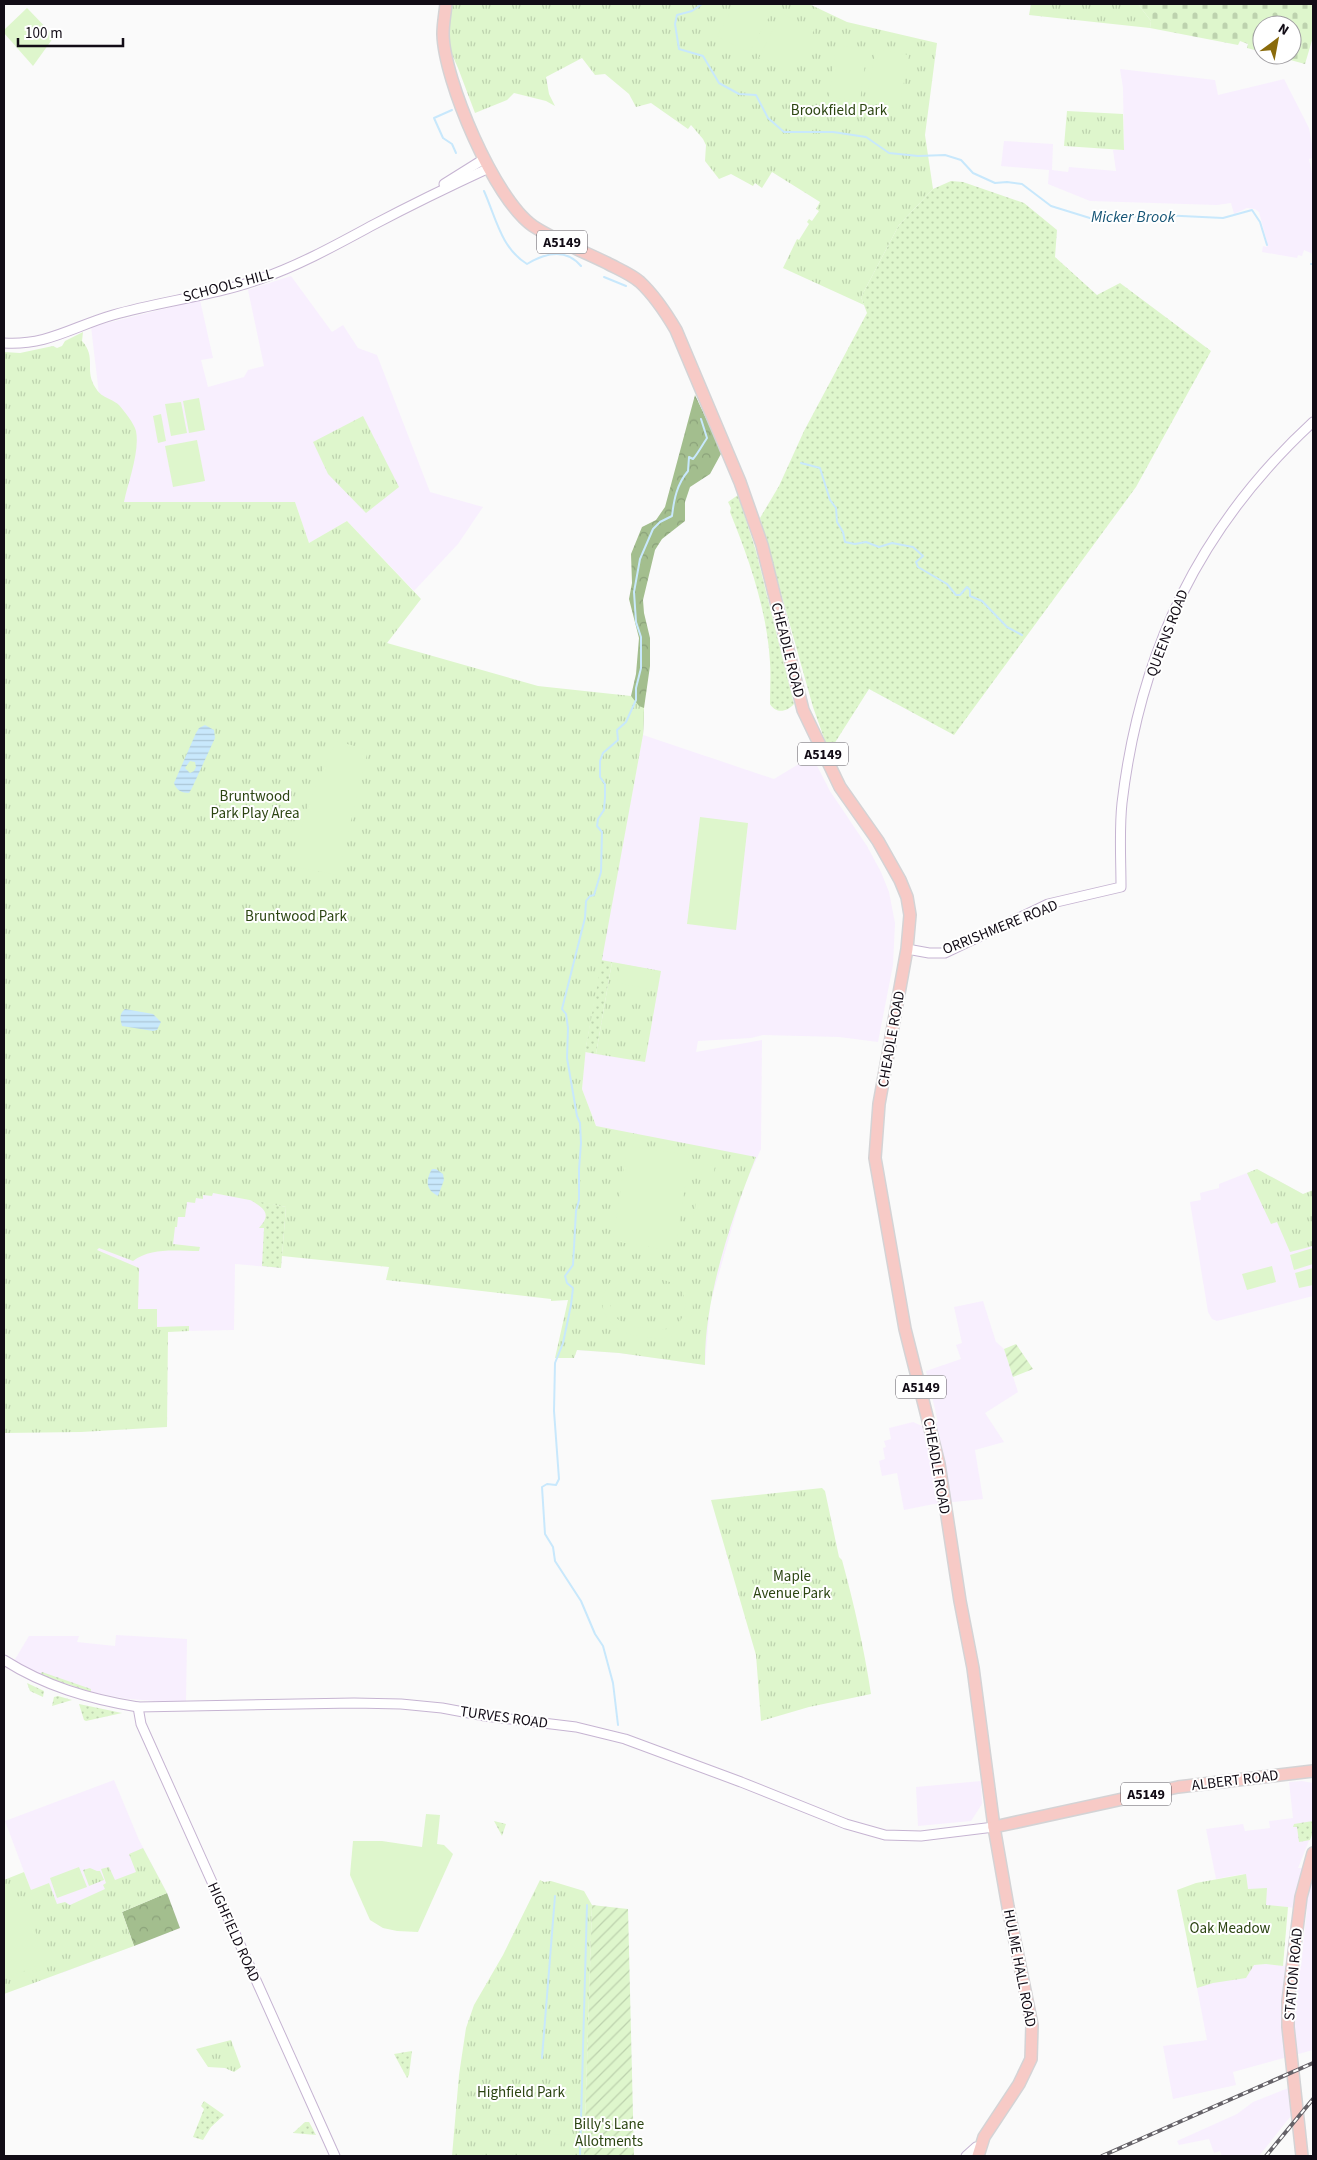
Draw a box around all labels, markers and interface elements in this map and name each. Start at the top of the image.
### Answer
scale bar [18,15,122,47]
north arrow [1252,15,1302,65]
text: N [1274,19,1293,41]
text: 100 m [25,23,63,44]
park label: Brookfield Park [791,100,888,121]
water label: Micker Brook [1091,206,1175,228]
road number: A5149 [537,230,587,253]
street label: SCHOOLS HILL [181,263,276,308]
street label: QUEENS ROAD [1141,587,1194,680]
street label: CHEADLE ROAD [766,600,810,700]
road number: A5149 [798,742,848,766]
park label: Bruntwood Park Play Area [211,786,299,824]
street label: ORRISHMERE ROAD [939,895,1061,960]
park label: Bruntwood Park [245,906,347,927]
street label: CHEADLE ROAD [873,989,910,1089]
road number: A5149 [896,1375,946,1398]
street label: CHEADLE ROAD [918,1416,955,1516]
park label: Maple Avenue Park [753,1566,831,1604]
street label: TURVES ROAD [459,1701,549,1734]
street label: ALBERT ROAD [1190,1765,1280,1796]
road number: A5149 [1121,1782,1171,1806]
street label: HIGHFIELD ROAD [202,1879,265,1985]
street label: HULME HALL ROAD [998,1907,1041,2029]
park label: Oak Meadow [1190,1918,1271,1939]
street label: STATION ROAD [1279,1927,1308,2021]
park label: Highfield Park [477,2082,566,2103]
park label: Billy's Lane Allotments [574,2114,644,2152]

